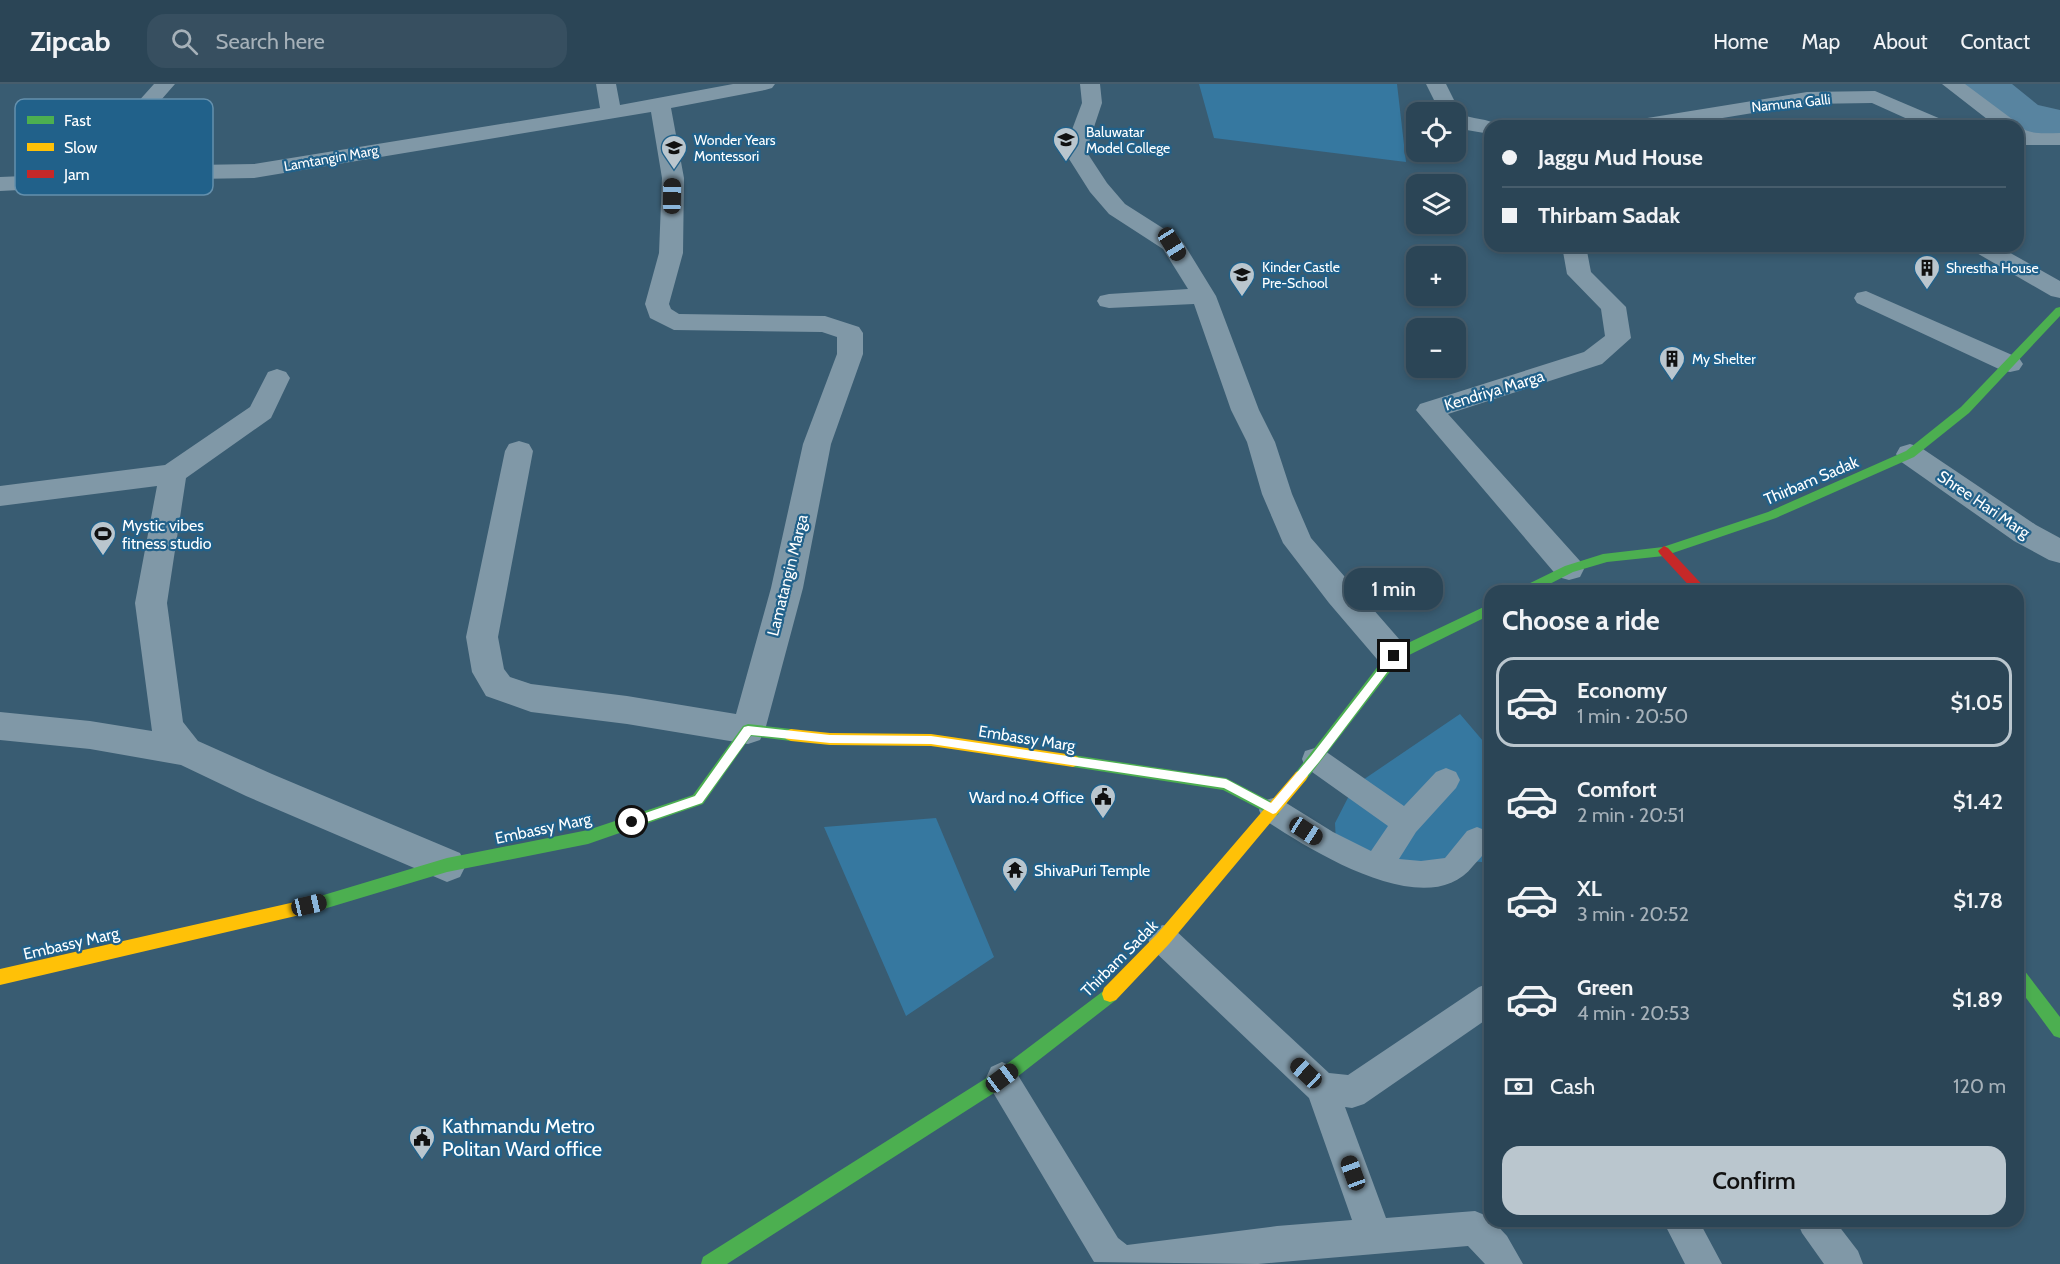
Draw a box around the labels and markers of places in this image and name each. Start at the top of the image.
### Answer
place label: Baluwatar Model College [1086,123,1170,157]
school or university icon: Baluwatar Model College [1051,125,1081,163]
place label: Wonder Years Montessori [694,131,776,165]
school or university icon: Wonder Years Montessori [659,133,689,171]
building icon: Shrestha House [1912,253,1942,291]
place label: Kinder Castle Pre-School [1262,258,1340,292]
place label: Shrestha House [1946,259,2039,277]
school or university icon: Kinder Castle Pre-School [1227,260,1257,298]
building icon: My Shelter [1657,344,1687,382]
place label: My Shelter [1692,350,1756,368]
place label: Mystic vibes fitness studio [122,516,212,553]
sports icon: Mystic vibes fitness studio [88,519,118,557]
public building icon: Ward no.4 Office [1088,782,1118,820]
place label: Ward no.4 Office [969,788,1084,807]
temple icon: ShivaPuri Temple [1000,855,1030,893]
place label: ShivaPuri Temple [1034,861,1150,880]
place label: Kathmandu Metro Politan Ward office [442,1114,602,1161]
public building icon: Kathmandu Metro Politan Ward office [407,1123,437,1161]

